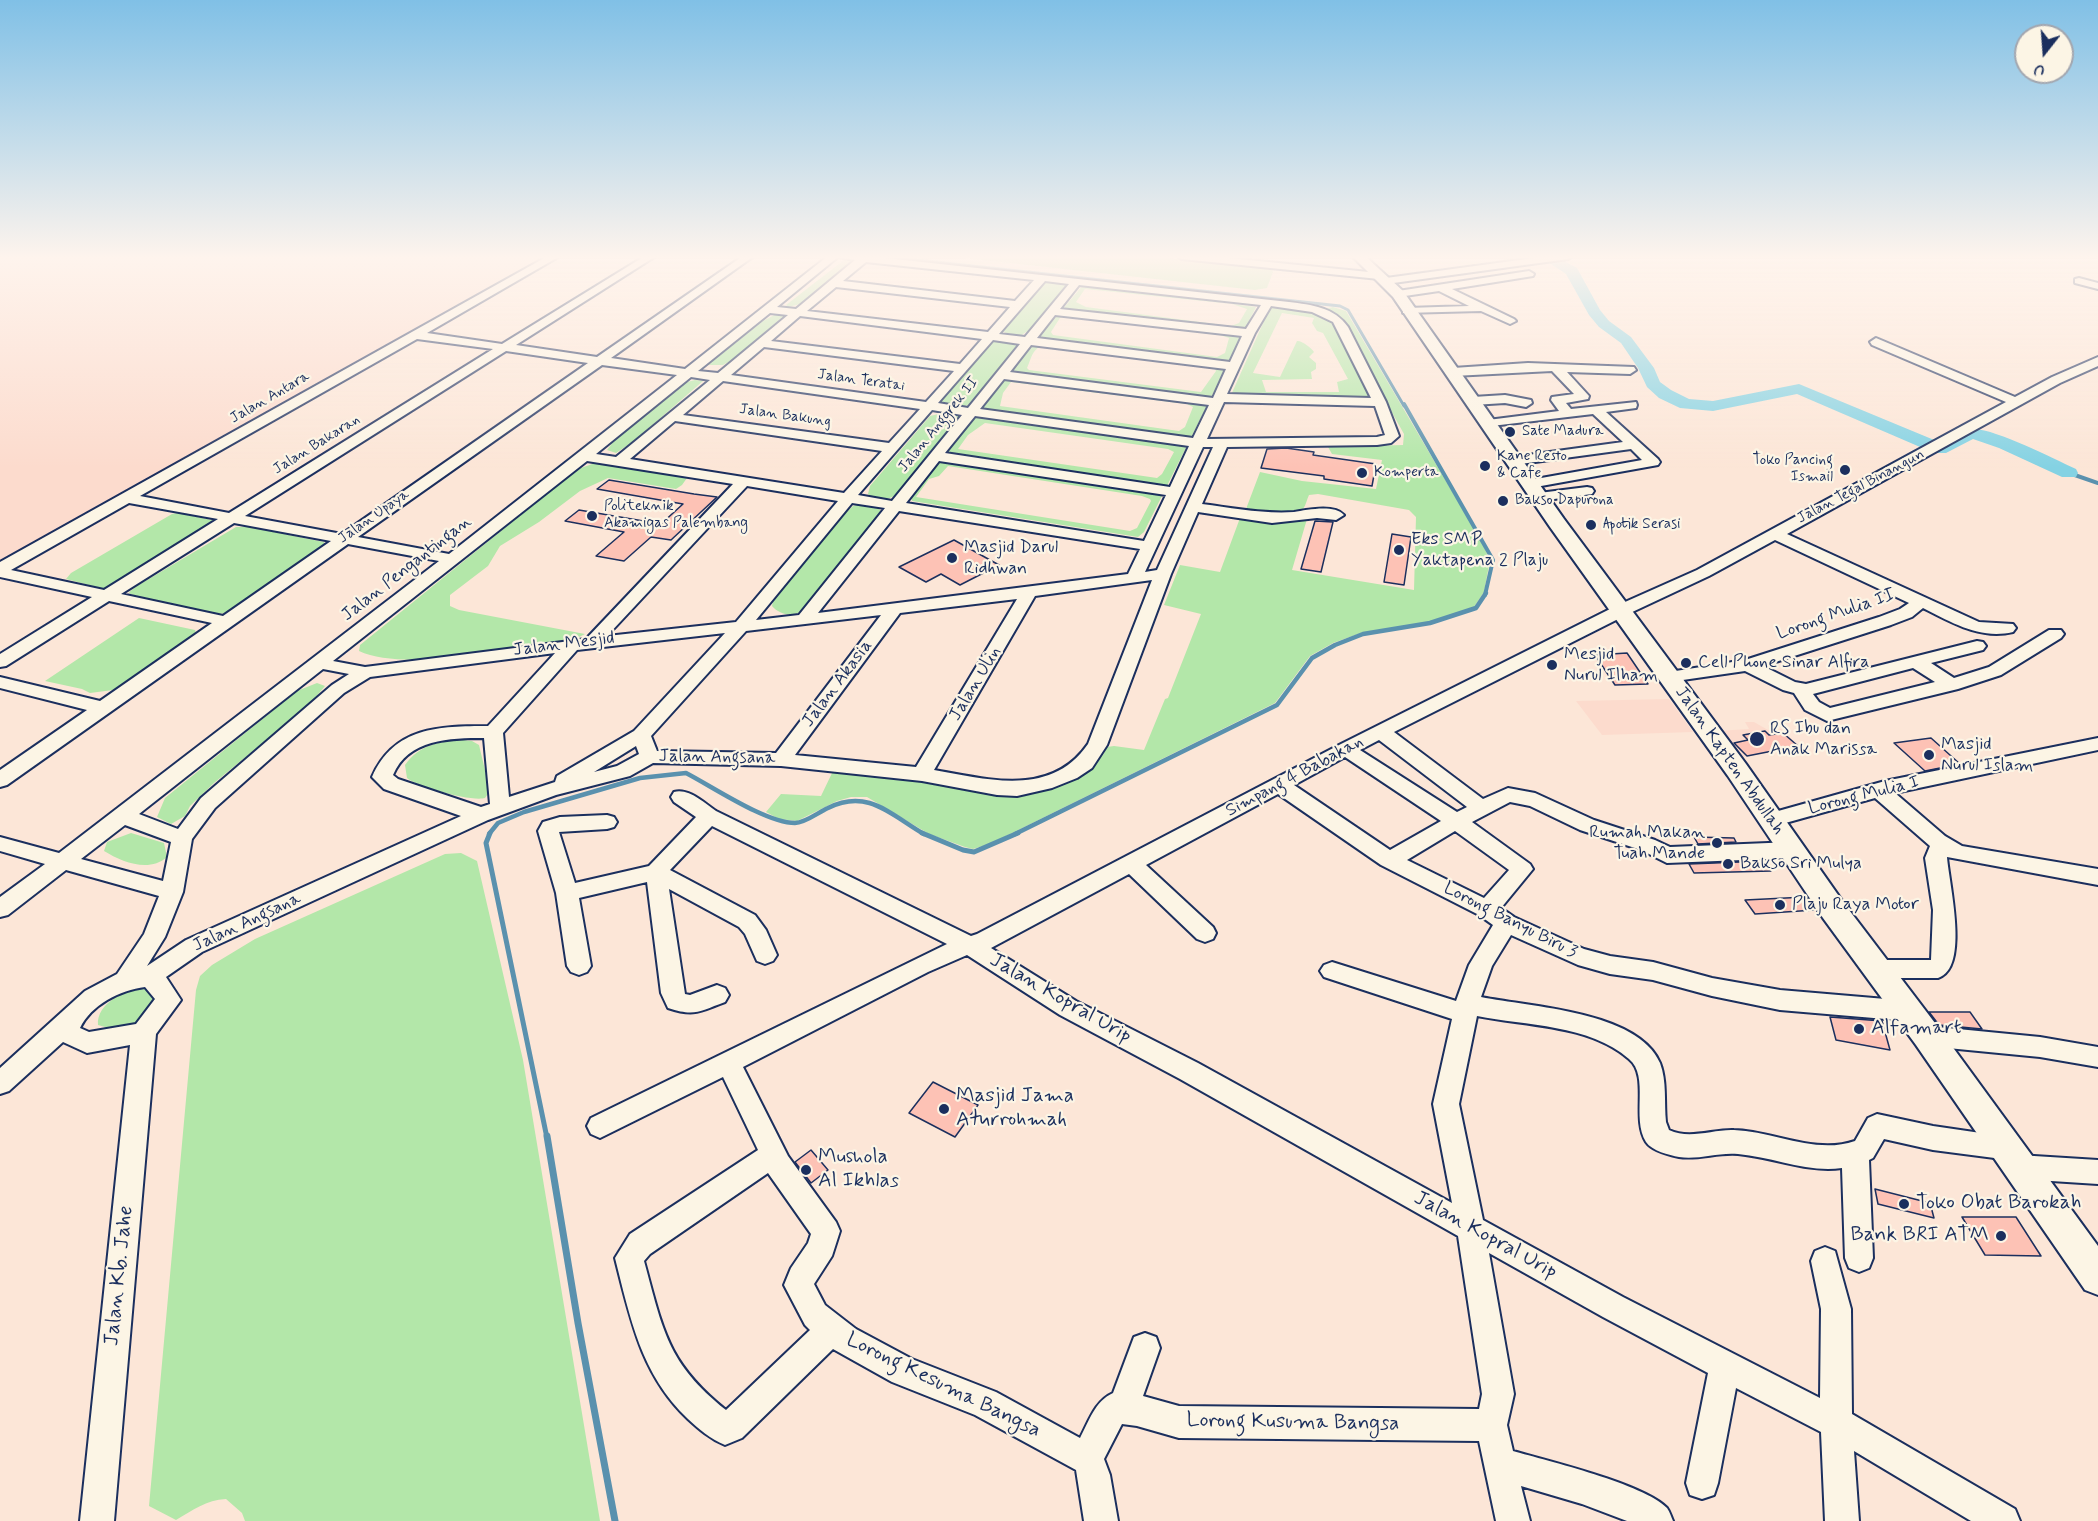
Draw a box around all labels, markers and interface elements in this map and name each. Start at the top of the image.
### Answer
north arrow [2014,24,2074,84]
text: U [2031,58,2047,81]
street label: Jalan Teratai [816,366,906,396]
street label: Jalan Antara [227,368,313,428]
street label: Jalan Anggrek II [895,374,983,476]
street label: Jalan Bakung [738,401,832,431]
street label: Jalan Bakaran [270,411,364,479]
place label: Sate Madura [1522,423,1603,441]
marker: Sate Madura [1503,425,1517,439]
street label: Jalan Tegal Binangun [1794,446,1928,528]
place label: Kane Resto & Cafe [1497,448,1567,483]
place label: Toko Pancing Ismail [1753,452,1833,487]
marker: Kane Resto & Cafe [1478,459,1492,473]
marker: Toko Pancing Ismail [1838,463,1852,477]
place label: Komperta [1374,464,1439,482]
marker: Komperta [1355,466,1369,480]
street label: Jalan Upaya [335,486,413,548]
place label: Bakso Dapurona [1515,492,1614,510]
marker: Bakso Dapurona [1496,494,1510,508]
place label: Politeknik Akamigas Palembang [604,498,748,533]
marker: Politeknik Akamigas Palembang [585,509,599,523]
street label: Jalan Pengantingan [338,512,476,626]
place label: Apotik Serasi [1603,516,1680,534]
marker: Apotik Serasi [1584,518,1598,532]
place label: Eks SMP Yaktapena 2 Plaju [1411,529,1548,572]
place label: Masjid Darul Ridhwan [964,537,1058,580]
marker: Eks SMP Yaktapena 2 Plaju [1392,543,1406,557]
marker: Masjid Darul Ridhwan [945,551,959,565]
street label: Lorong Mulia II [1774,585,1898,645]
street label: Jalan Mesjid [512,628,616,662]
street label: Jalan Akasia [798,636,878,732]
street label: Jalan Ulin [945,643,1007,725]
place label: Mesjid Nurul Ilham [1564,644,1658,686]
place label: Cell Phone Sinar Alfira [1698,652,1870,674]
marker: Cell Phone Sinar Alfira [1679,656,1693,670]
marker: Mesjid Nurul Ilham [1545,658,1559,672]
street label: Jalan Kapten Abdullah [1670,683,1788,839]
place label: RS Ibu dan Anak Marissa [1770,718,1877,760]
marker: RS Ibu dan Anak Marissa [1748,730,1766,748]
street label: Simpang 4 Babakan [1222,732,1368,822]
place label: Masjid Nurul Islam [1941,734,2033,777]
street label: Jalan Angsana [658,746,776,770]
marker: Masjid Nurul Islam [1922,748,1936,762]
street label: Lorong Mulia I [1806,772,1922,820]
place label: Rumah Makan Tuah Mande [1589,822,1705,864]
marker: Rumah Makan Tuah Mande [1710,836,1724,850]
place label: Bakso Sri Mulya [1740,853,1862,875]
marker: Bakso Sri Mulya [1721,857,1735,871]
street label: Lorong Banyu Biru 3 [1440,878,1580,964]
street label: Jalan Angsana [190,889,304,957]
place label: Plaju Raya Motor [1792,894,1919,916]
marker: Plaju Raya Motor [1773,898,1787,912]
street label: Jalan Kopral Urip [985,948,1135,1050]
place label: Alfamart [1871,1016,1962,1042]
marker: Alfamart [1852,1022,1866,1036]
place label: Masjid Jama Aturrohmah [956,1084,1074,1134]
marker: Masjid Jama Aturrohmah [937,1102,951,1116]
place label: Mushola Al Ikhlas [818,1145,899,1195]
marker: Mushola Al Ikhlas [799,1163,813,1177]
street label: Jalan Kopral Urip [1409,1186,1561,1286]
place label: Toko Obat Barokah [1916,1191,2081,1217]
marker: Toko Obat Barokah [1897,1197,1911,1211]
street label: Jalan Kb. Jahe [100,1205,140,1347]
place label: Bank BRI ATM [1851,1223,1989,1249]
marker: Bank BRI ATM [1994,1229,2008,1243]
street label: Lorong Kesuma Bangsa [842,1328,1044,1444]
street label: Lorong Kusuma Bangsa [1186,1409,1400,1437]

